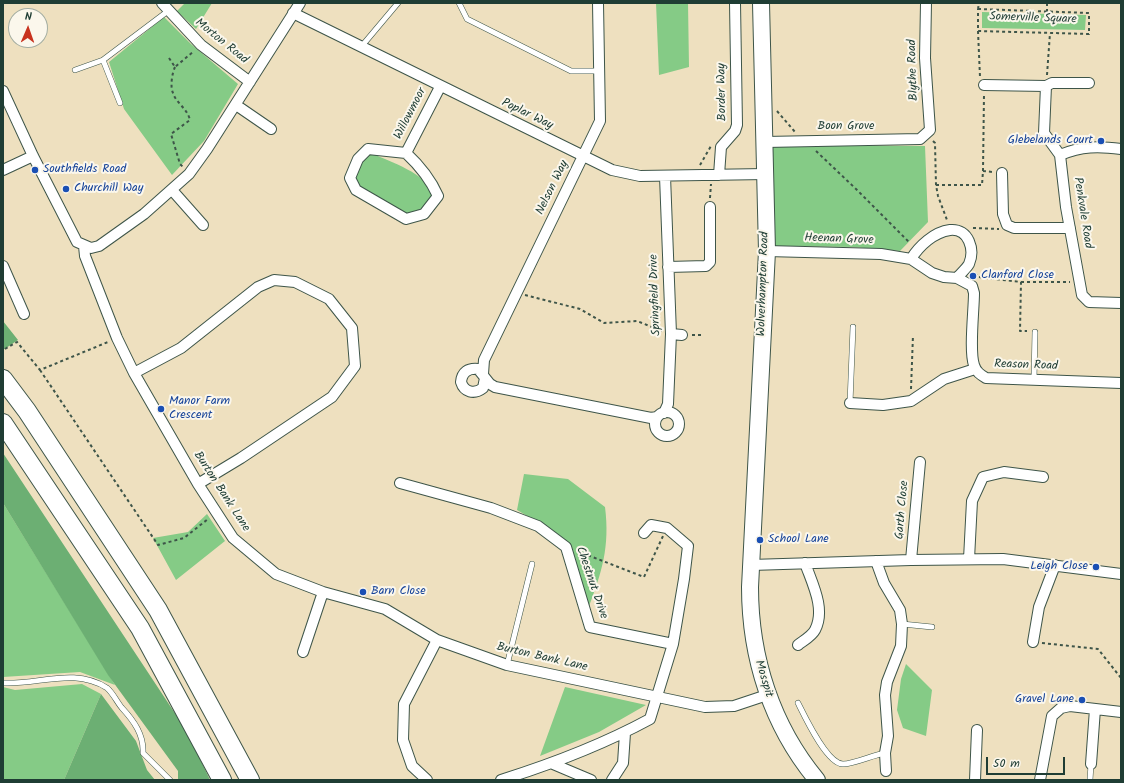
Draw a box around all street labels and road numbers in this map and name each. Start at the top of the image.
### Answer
street label: Somerville Square [989,10,1077,28]
street label: Morton Road [192,16,250,68]
street label: Blythe Road [906,39,922,101]
street label: Border Way [715,63,731,121]
street label: Willowmoor [392,86,430,142]
street label: Poplar Way [499,96,555,134]
street label: Boon Grove [818,120,874,134]
street label: Nelson Way [534,158,572,218]
street label: Penkvale Road [1069,176,1095,250]
street label: Wolverhampton Road [755,231,773,337]
street label: Heenan Grove [804,232,874,248]
street label: Springfield Drive [647,254,665,336]
street label: Reason Road [994,358,1058,374]
street label: Burton Bank Lane [190,449,252,535]
street label: Garth Close [893,480,913,540]
street label: Chestnut Drive [572,545,610,621]
street label: Burton Bank Lane [495,641,589,675]
street label: Mosspit [751,659,775,699]

